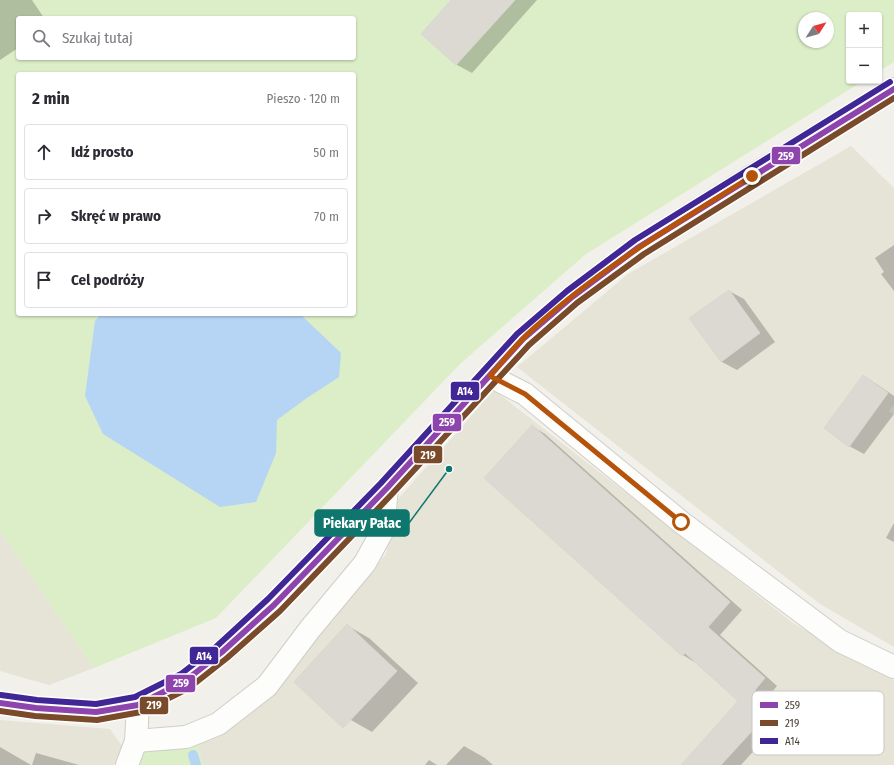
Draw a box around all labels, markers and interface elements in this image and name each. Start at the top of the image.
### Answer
north arrow [798,12,834,48]
map controls [846,12,882,84]
button: + [846,12,882,48]
search box [16,16,356,60]
icon: search [30,27,52,49]
text: Szukaj tutaj [62,29,133,47]
button: − [846,48,882,84]
text: 2 min [32,88,70,109]
text: Pieszo · 120 m [267,91,340,106]
icon: ahead [33,141,55,163]
text: Idź prosto [71,143,133,161]
text: 50 m [313,145,339,160]
line badge: 259 [771,146,801,165]
text: 259 [777,150,794,163]
route end [743,167,761,185]
icon: right [33,205,55,227]
text: Skręć w prawo [71,207,161,225]
text: 70 m [314,209,339,224]
icon: arrive [33,269,55,291]
text: Cel podróży [71,271,144,289]
line badge: A14 [450,381,480,401]
text: A14 [456,385,473,398]
line badge: 259 [432,413,462,432]
text: 259 [438,416,455,429]
line badge: 219 [413,445,443,464]
text: 219 [419,449,436,462]
callout: Piekary Pałac [315,510,409,536]
route start [672,513,690,531]
text: Piekary Pałac [323,515,402,532]
line badge: A14 [189,646,219,665]
text: A14 [195,650,212,663]
line badge: 259 [165,674,196,693]
text: 259 [172,677,189,690]
legend [752,691,884,755]
line badge: 219 [139,696,169,715]
text: 219 [145,699,162,712]
text: 259 [785,699,800,712]
text: 219 [785,717,799,730]
text: A14 [785,735,801,748]

